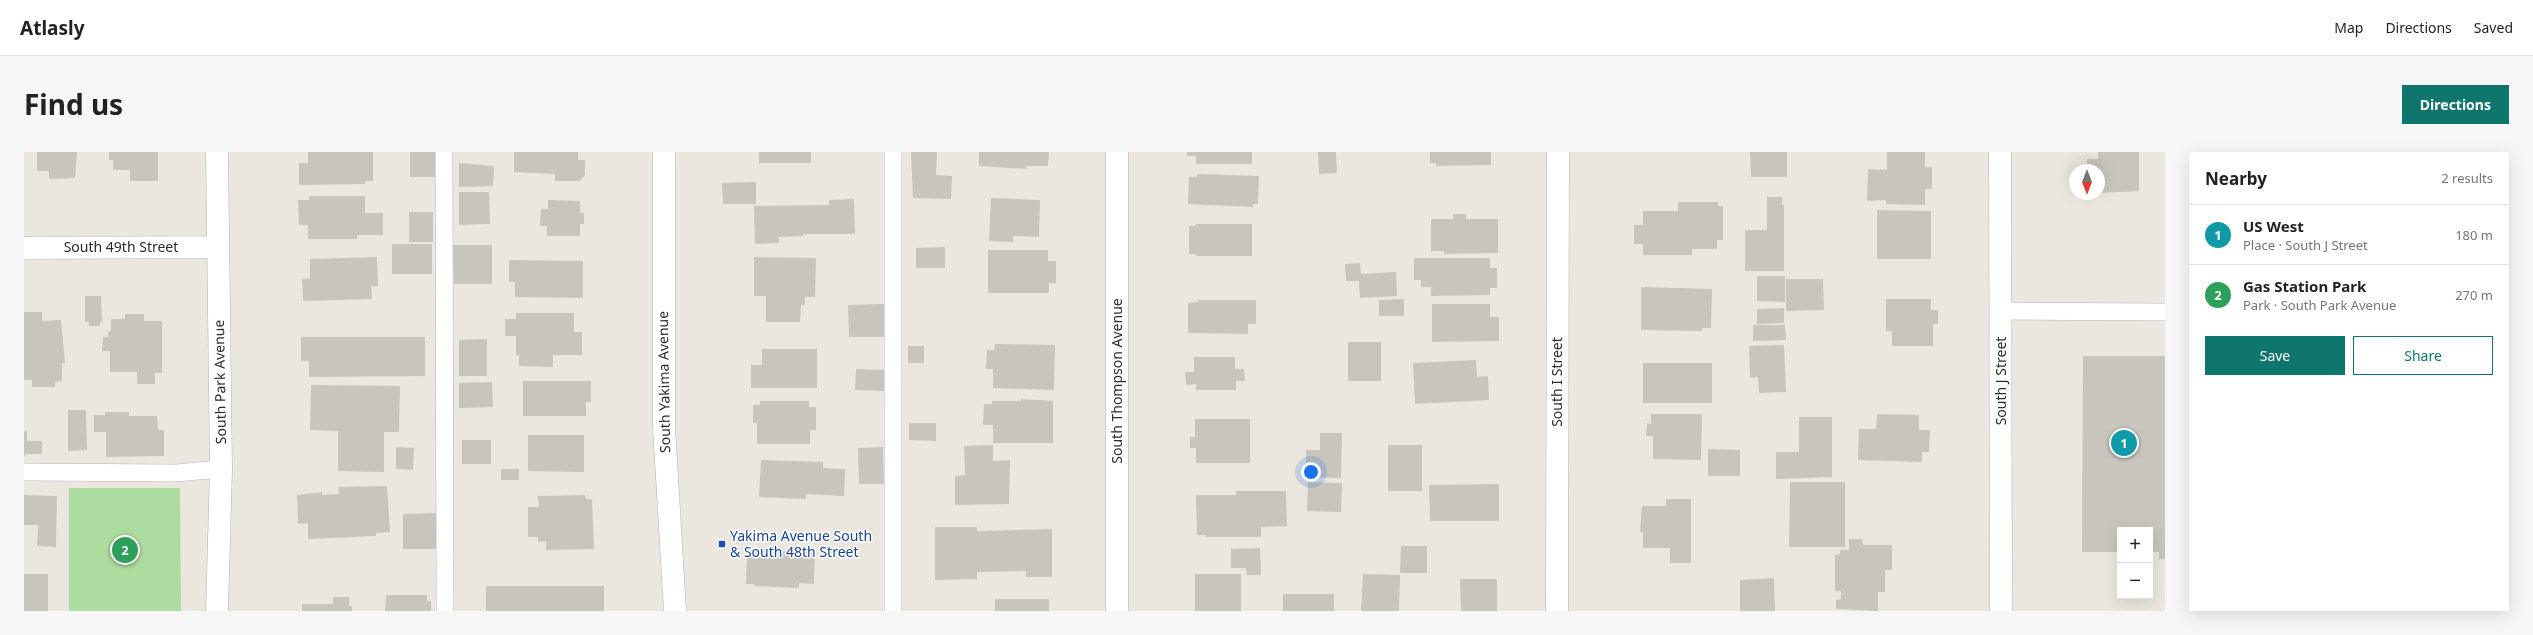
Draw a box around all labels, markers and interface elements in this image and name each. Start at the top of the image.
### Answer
text: Atlasly [20,15,85,41]
text: Map [2334,18,2363,37]
text: Directions [2385,18,2452,37]
text: Saved [2474,18,2513,37]
text: Find us [24,85,123,123]
button: Directions [2402,85,2509,124]
north arrow [2069,164,2105,200]
text: Nearby [2205,167,2267,190]
text: 2 results [2441,169,2493,187]
text: US West [2243,216,2304,236]
text: 1 [2214,226,2222,244]
text: 180 m [2455,226,2493,244]
text: Place · South J Street [2243,236,2368,254]
street label: South 49th Street [64,237,178,256]
text: Gas Station Park [2243,276,2366,296]
text: 2 [2214,286,2222,304]
text: 270 m [2455,286,2493,304]
text: Park · South Park Avenue [2243,296,2396,314]
street label: South Thompson Avenue [1107,298,1126,464]
street label: South Yakima Avenue [653,311,674,453]
street label: South Park Avenue [209,319,230,444]
button: Save [2205,336,2345,375]
button: Share [2353,336,2493,375]
street label: South I Street [1547,337,1566,427]
street label: South J Street [1991,337,2010,425]
pin: 1 [2111,428,2137,458]
your location [1301,462,1321,482]
place label: Yakima Avenue South & South 48th Street [730,526,872,561]
map controls [2117,527,2153,599]
button: + [2117,527,2153,563]
pin: 2 [112,535,138,565]
marker: Yakima Avenue South & South 48th Street [717,539,727,549]
button: − [2117,563,2153,599]

